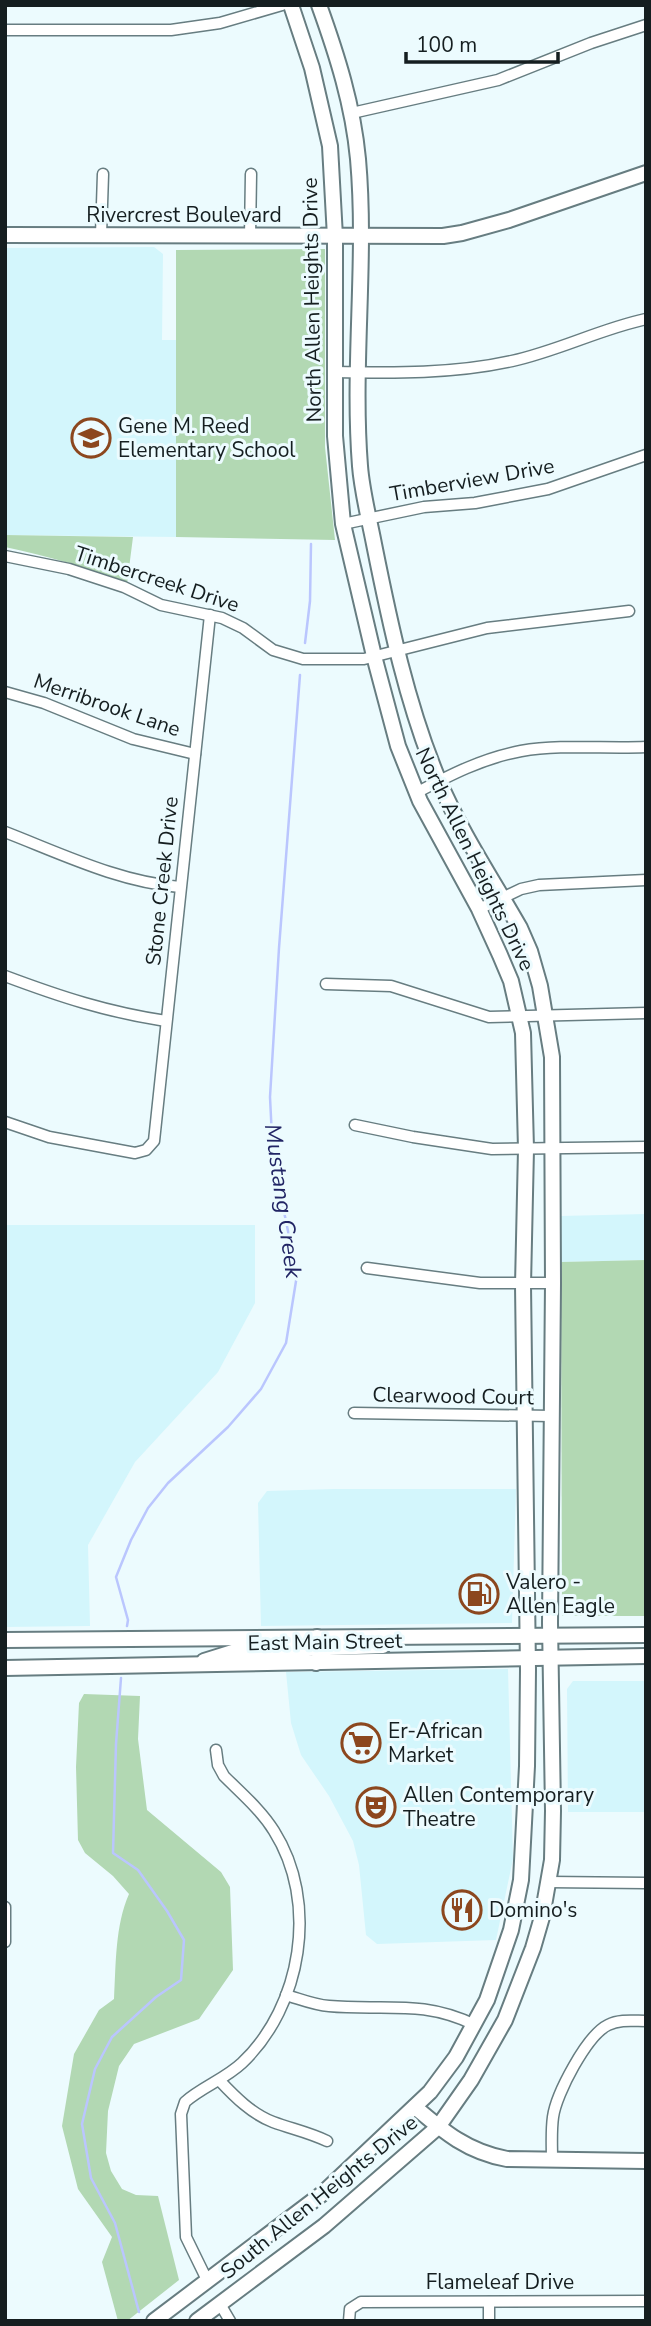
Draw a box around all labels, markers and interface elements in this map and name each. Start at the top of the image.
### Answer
scale bar [406,21,558,65]
text: 100 m [416,31,477,59]
street label: North Allen Heights Drive [296,177,328,423]
street label: Rivercrest Boulevard [86,201,282,229]
place label: Gene M. Reed Elementary School [118,412,296,464]
school or university icon: Gene M. Reed Elementary School [70,417,112,459]
street label: Timberview Drive [388,452,556,508]
street label: Timbercreek Drive [71,539,243,619]
street label: Merribrook Lane [30,667,184,743]
street label: North Allen Heights Drive [409,743,541,975]
street label: Stone Creek Drive [139,795,185,967]
water label: Mustang Creek [257,1122,309,1281]
street label: Clearwood Court [372,1381,535,1411]
place label: Valero - Allen Eagle [505,1568,615,1620]
fuel station icon: Valero - Allen Eagle [458,1573,500,1615]
street label: East Main Street [247,1627,403,1657]
place label: Er-African Market [388,1717,483,1769]
supermarket icon: Er-African Market [340,1722,382,1764]
place label: Allen Contemporary Theatre [403,1781,594,1833]
theatre icon: Allen Contemporary Theatre [355,1786,397,1828]
restaurant icon: Domino's [441,1889,483,1931]
place label: Domino's [489,1896,577,1924]
street label: South Allen Heights Drive [215,2109,423,2285]
street label: Flameleaf Drive [426,2268,574,2296]

